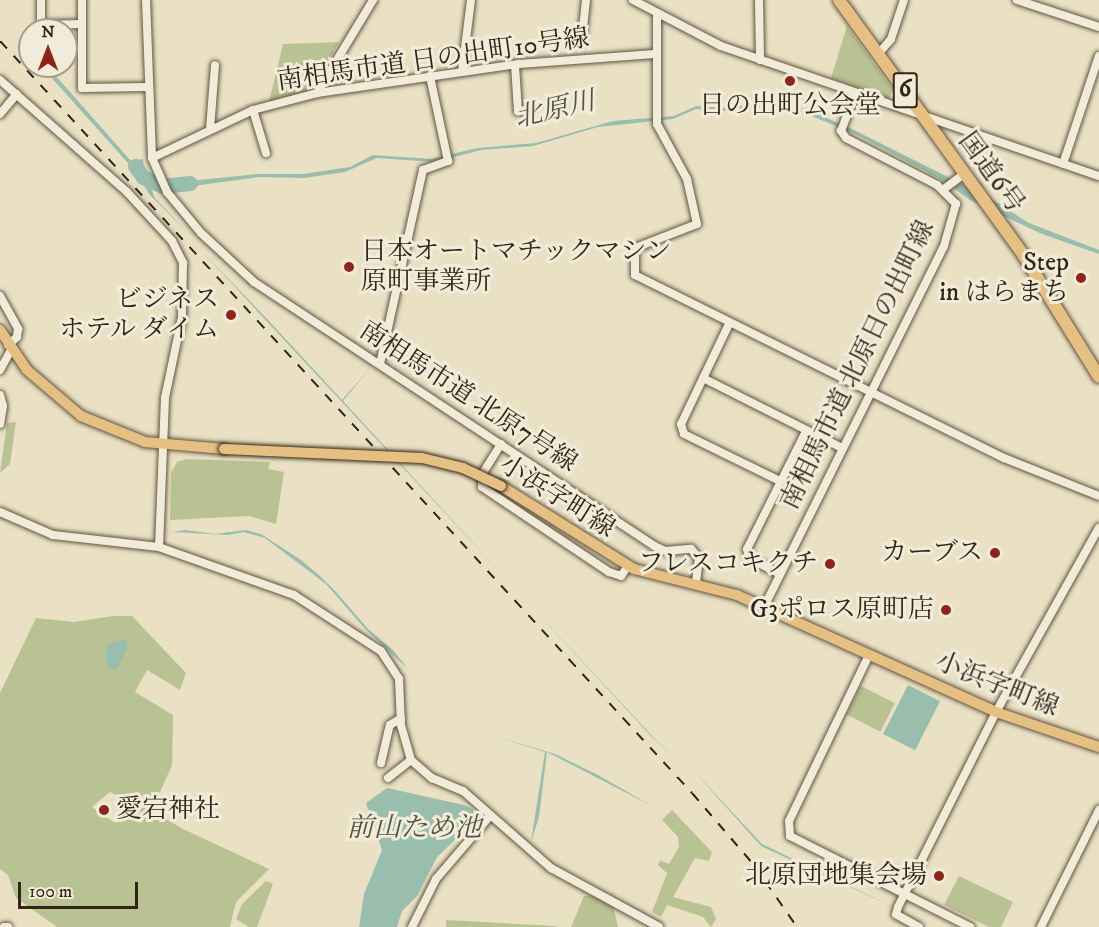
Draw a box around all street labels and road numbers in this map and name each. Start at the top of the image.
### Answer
street label: 南相馬市道 日の出町10号線 [275,23,591,97]
road number: 6 [892,69,918,111]
street label: 国道6号 [951,127,1031,219]
street label: 南相馬市道 北原日の出町線 [774,215,942,515]
street label: 南相馬市道 北原7号線 [353,315,583,479]
street label: 小浜字町線 [494,449,620,545]
street label: 小浜字町線 [931,646,1063,724]

